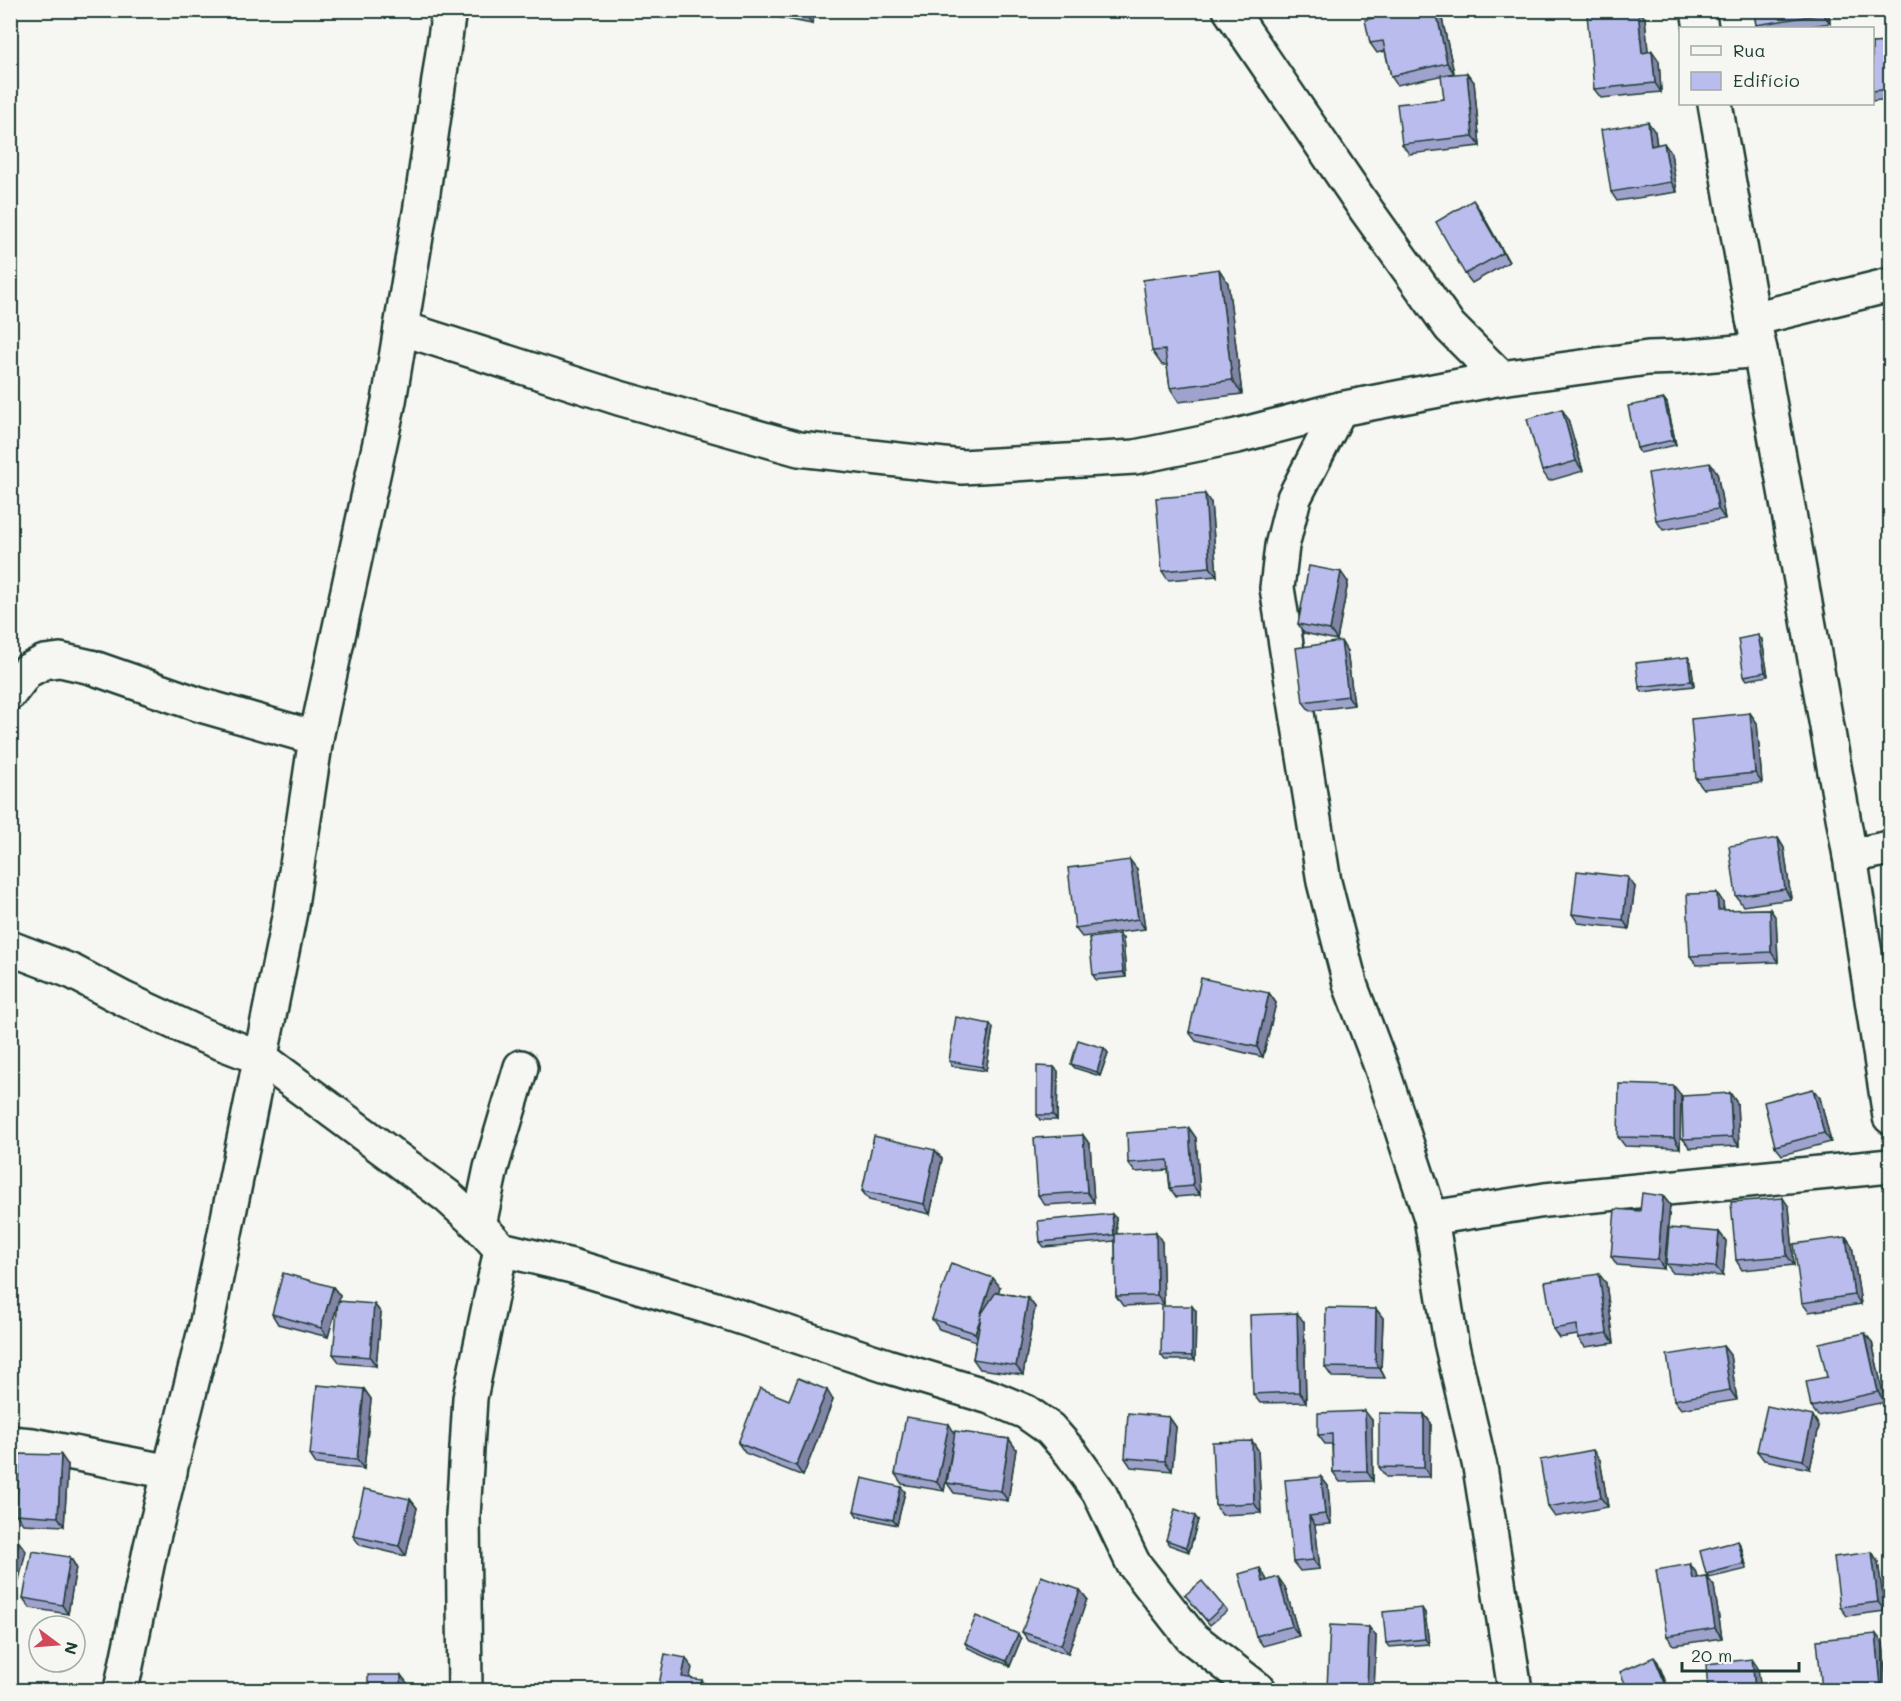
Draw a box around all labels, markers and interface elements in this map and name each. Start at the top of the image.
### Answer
legend [1679,27,1874,105]
text: Rua [1733,38,1766,62]
text: Edifício [1733,68,1800,92]
north arrow [27,1614,87,1674]
scale bar [1682,1635,1799,1673]
text: N [60,1640,84,1657]
text: 20 m [1691,1643,1732,1667]

